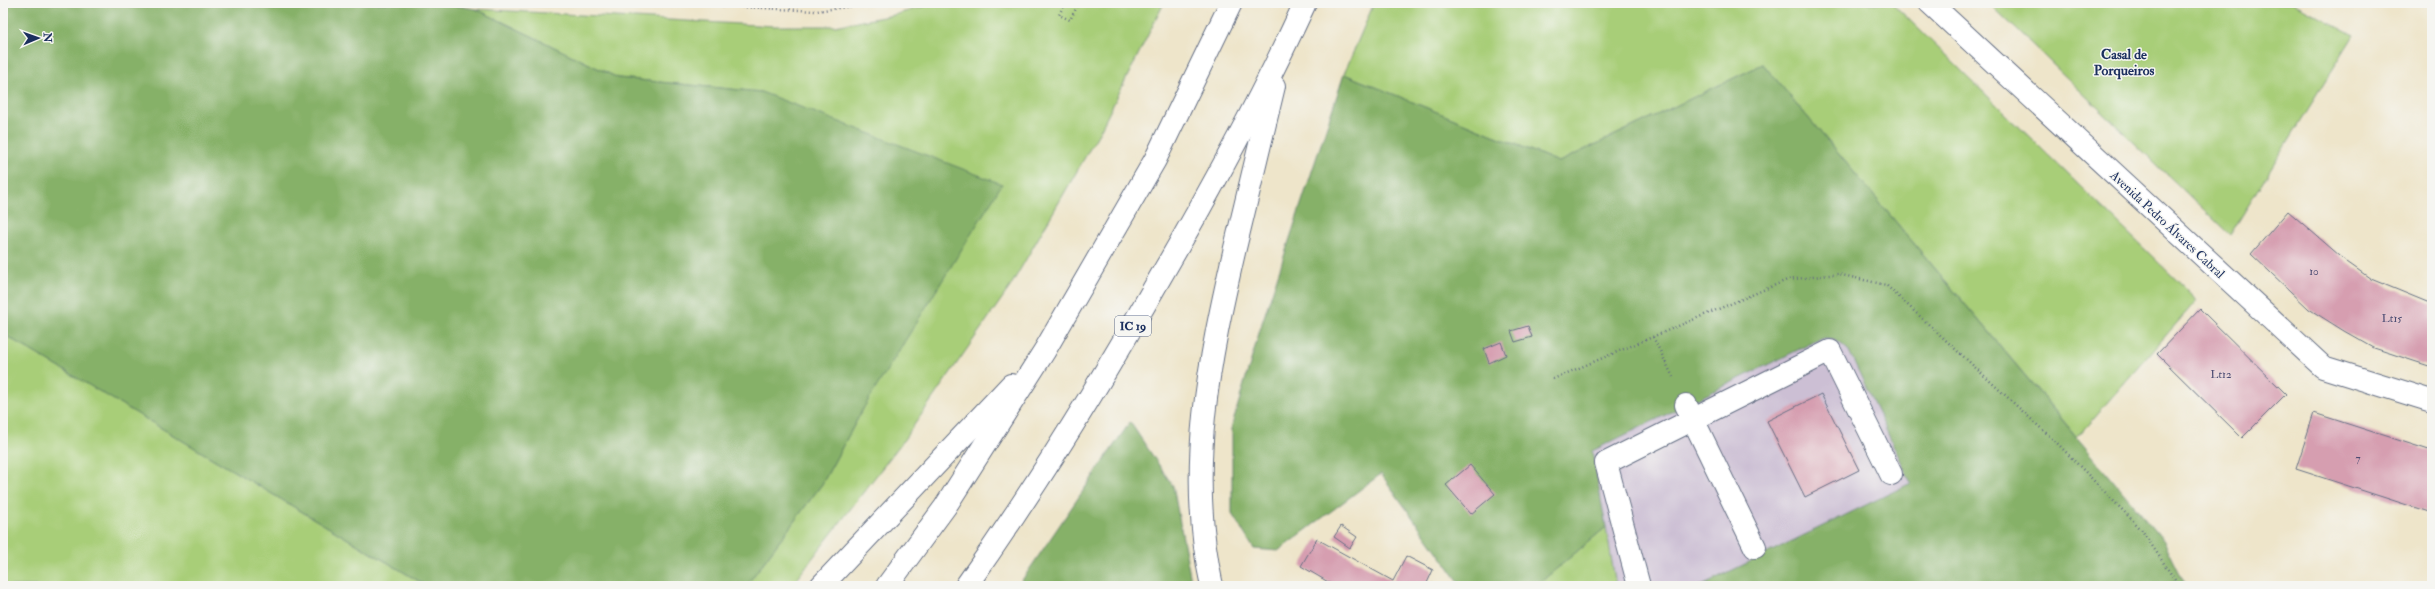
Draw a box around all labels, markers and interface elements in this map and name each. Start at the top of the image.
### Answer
north arrow [18,18,58,58]
text: N [41,32,54,44]
district label: Casal de Porqueiros [2094,46,2154,80]
street label: Avenida Pedro Álvares Cabral [2106,166,2229,282]
house number: 10 [2309,265,2319,278]
house number: Lt15 [2382,312,2402,325]
road number: IC 19 [1115,316,1151,336]
house number: Lt12 [2210,368,2232,381]
house number: 7 [2355,452,2361,465]

